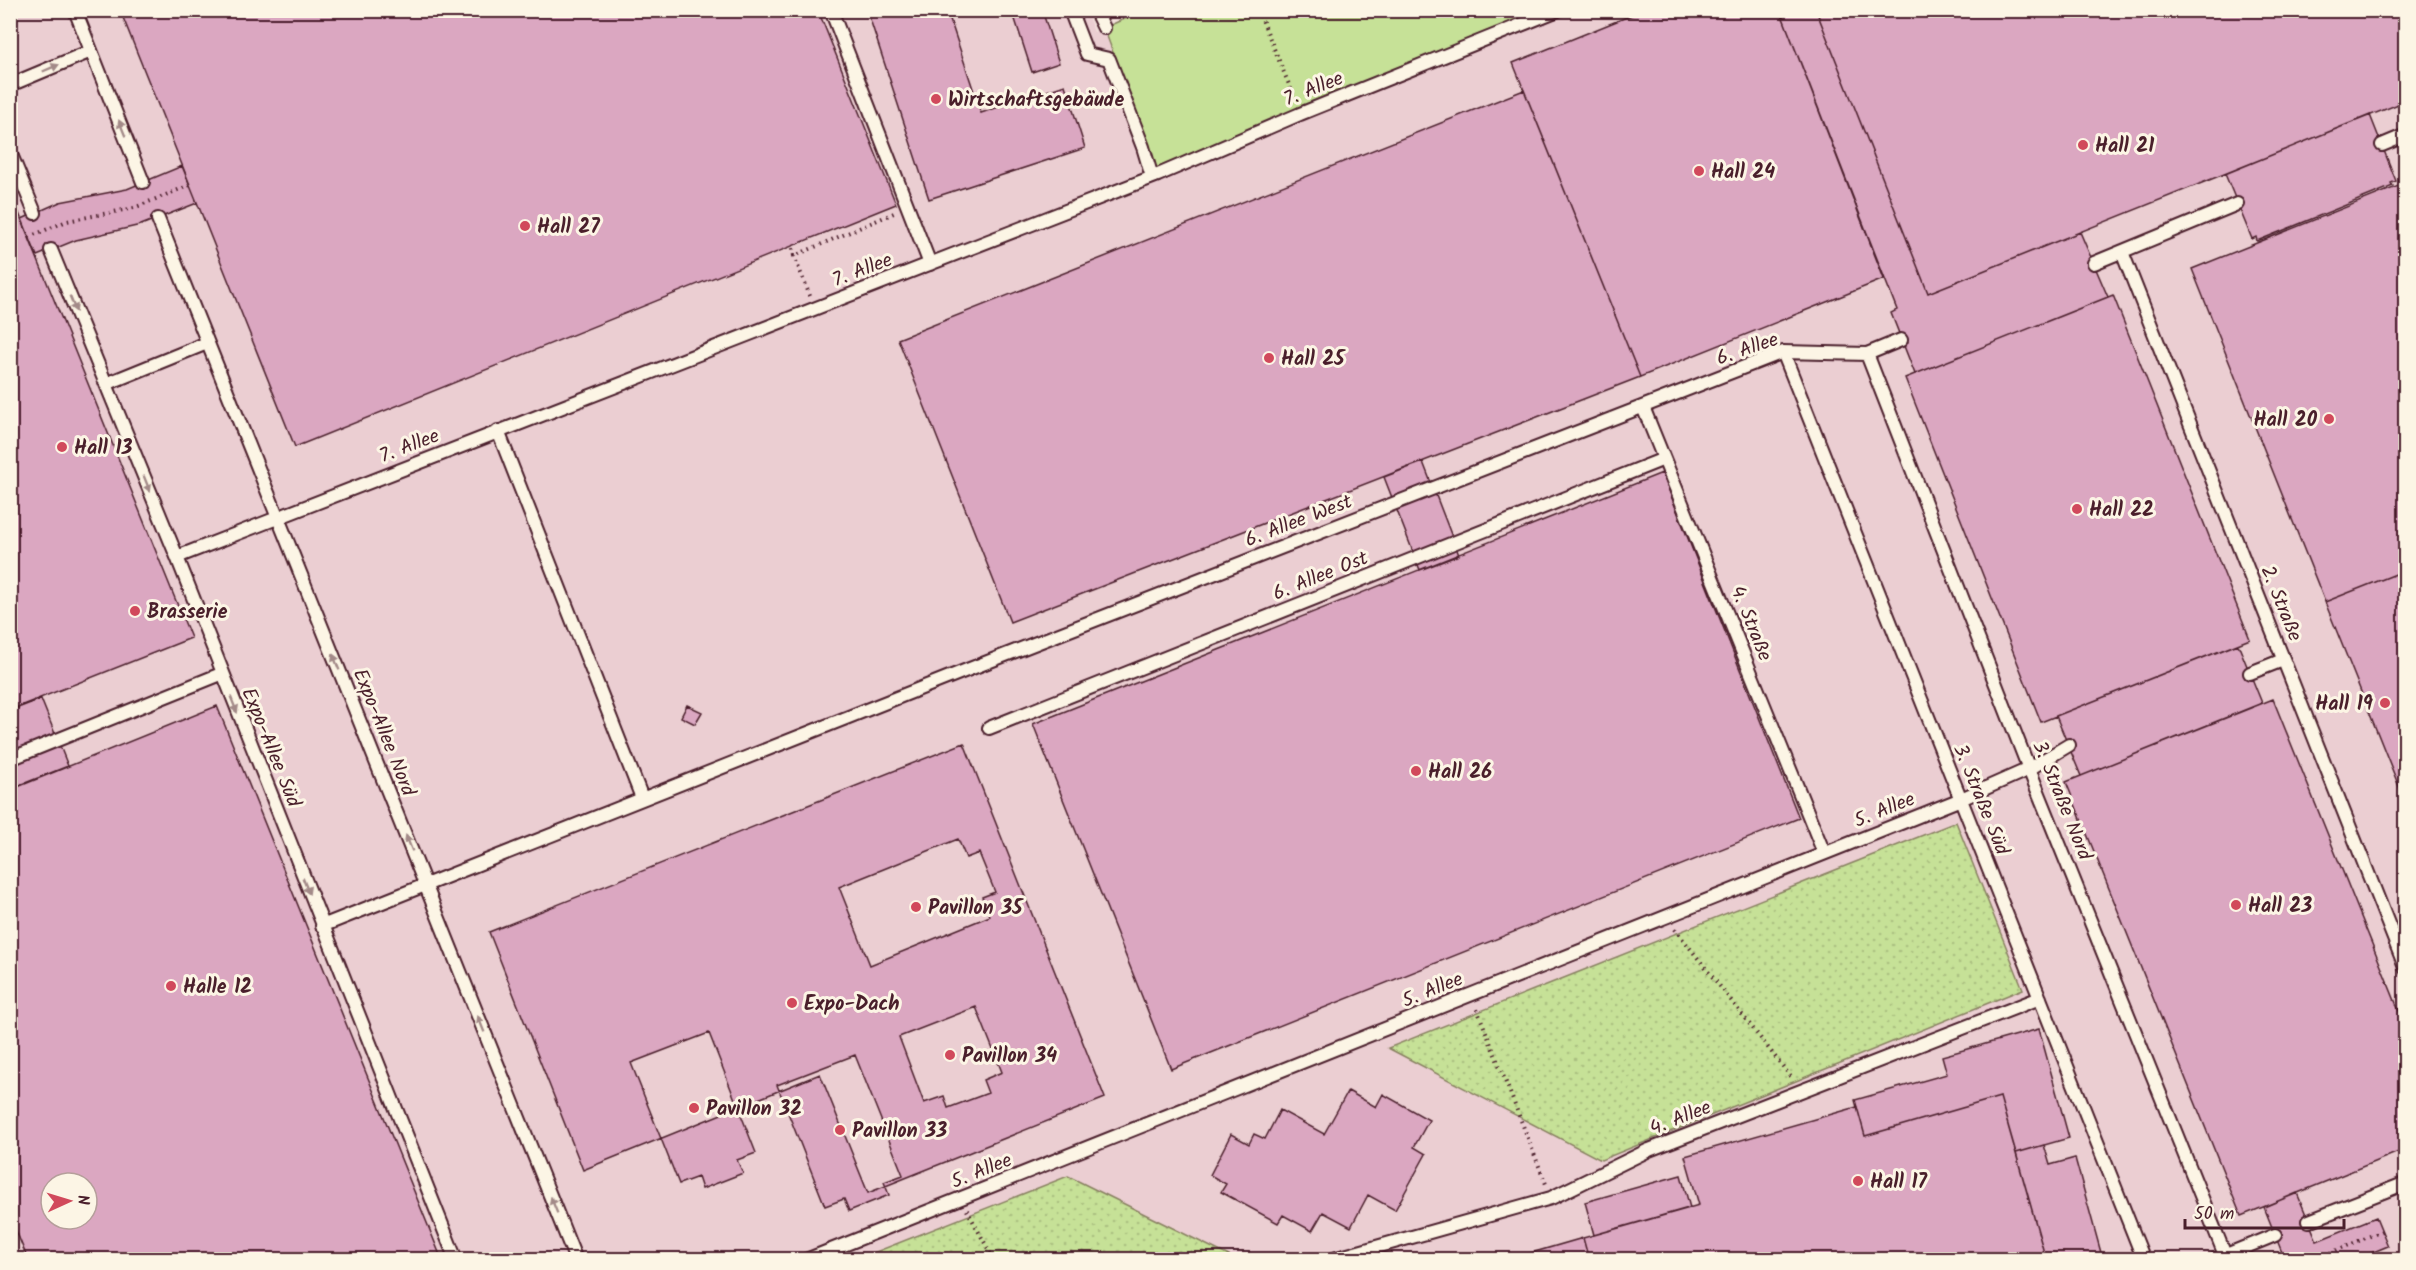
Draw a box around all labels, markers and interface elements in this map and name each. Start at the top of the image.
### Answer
one-way arrow [42,63,60,72]
street label: 7. Allee [1279,63,1348,116]
place label: Wirtschaftsgebäude [948,85,1124,117]
marker: Wirtschaftsgebäude [929,92,943,106]
one-way arrow [117,119,126,137]
place label: Hall 21 [2095,131,2154,163]
marker: Hall 21 [2076,138,2090,152]
place label: Hall 24 [1711,157,1775,189]
marker: Hall 24 [1692,164,1706,178]
place label: Hall 27 [537,212,600,244]
marker: Hall 27 [518,219,532,233]
street label: 7. Allee [828,245,897,297]
one-way arrow [69,295,78,313]
street label: 6. Allee [1712,324,1783,375]
place label: Hall 25 [1281,344,1346,376]
marker: Hall 25 [1262,351,1276,365]
place label: Hall 20 [2254,405,2318,437]
marker: Hall 20 [2322,412,2336,426]
street label: 7. Allee [375,421,444,473]
place label: Hall 13 [74,433,133,465]
marker: Hall 13 [55,440,69,454]
one-way arrow [142,476,152,494]
street label: 6. Allee West [1240,487,1357,557]
place label: Hall 22 [2089,495,2154,527]
marker: Hall 22 [2070,502,2084,516]
street label: 6. Allee Ost [1268,543,1374,610]
street label: 2. Straße [2250,561,2310,647]
street label: 4. Straße [1721,581,1780,666]
place label: Brasserie [147,597,228,629]
marker: Brasserie [128,604,142,618]
one-way arrow [331,653,341,671]
street label: Expo-Allee Nord [343,664,424,802]
street label: Expo-Allee Süd [232,683,309,813]
place label: Hall 19 [2315,689,2373,721]
one-way arrow [230,696,239,714]
marker: Hall 19 [2378,696,2392,710]
street label: 3. Straße Nord [2023,736,2100,866]
street label: 3. Straße Süd [1943,739,2017,861]
place label: Hall 26 [1428,757,1492,789]
marker: Hall 26 [1409,764,1423,778]
street label: 5. Allee [1849,784,1920,838]
one-way arrow [404,834,414,852]
one-way arrow [302,877,311,895]
place label: Hall 23 [2248,891,2312,923]
place label: Pavillon 35 [928,893,1024,925]
marker: Hall 23 [2229,898,2243,912]
marker: Pavillon 35 [909,900,923,914]
street label: 5. Allee [1397,964,1468,1018]
place label: Halle 12 [183,972,252,1004]
marker: Halle 12 [164,979,178,993]
place label: Expo-Dach [804,989,900,1021]
marker: Expo-Dach [785,996,799,1010]
one-way arrow [476,1015,486,1033]
place label: Pavillon 34 [962,1041,1057,1073]
marker: Pavillon 34 [943,1048,957,1062]
street label: 4. Allee [1645,1093,1716,1145]
place label: Pavillon 32 [706,1094,802,1126]
marker: Pavillon 32 [687,1101,701,1115]
place label: Pavillon 33 [852,1116,947,1148]
marker: Pavillon 33 [833,1123,847,1137]
street label: 5. Allee [946,1145,1017,1199]
place label: Hall 17 [1870,1167,1928,1199]
north arrow [39,1171,99,1231]
marker: Hall 17 [1851,1174,1865,1188]
scale bar [2185,1192,2344,1230]
text: N [70,1194,95,1206]
one-way arrow [549,1196,558,1214]
text: 50 m [2194,1200,2234,1229]

